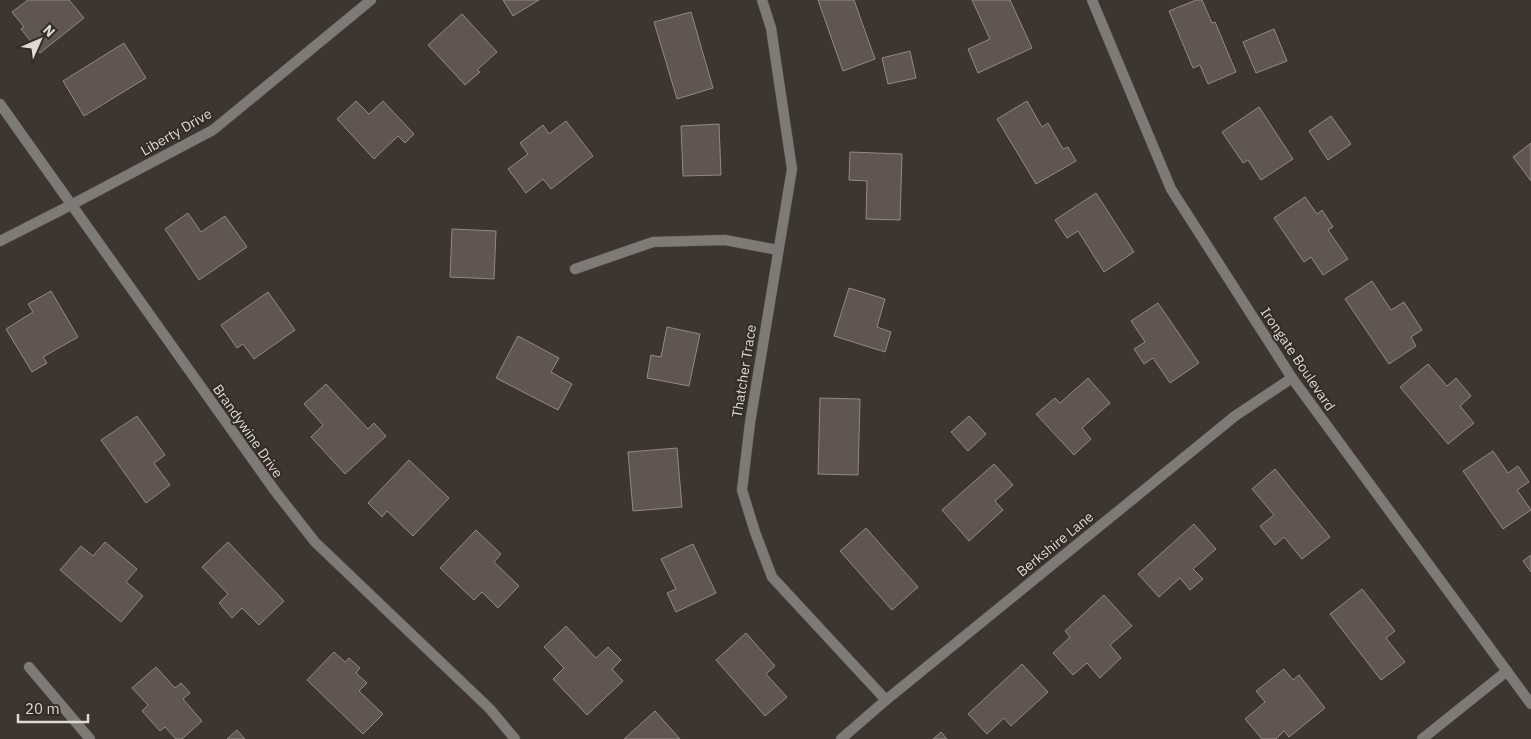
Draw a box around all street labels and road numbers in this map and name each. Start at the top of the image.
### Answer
street label: Liberty Drive [137,104,215,160]
street label: Irongate Boulevard [1257,304,1339,414]
street label: Thatcher Trace [728,323,760,419]
street label: Brandywine Drive [209,381,287,482]
street label: Berkshire Lane [1013,507,1097,580]

